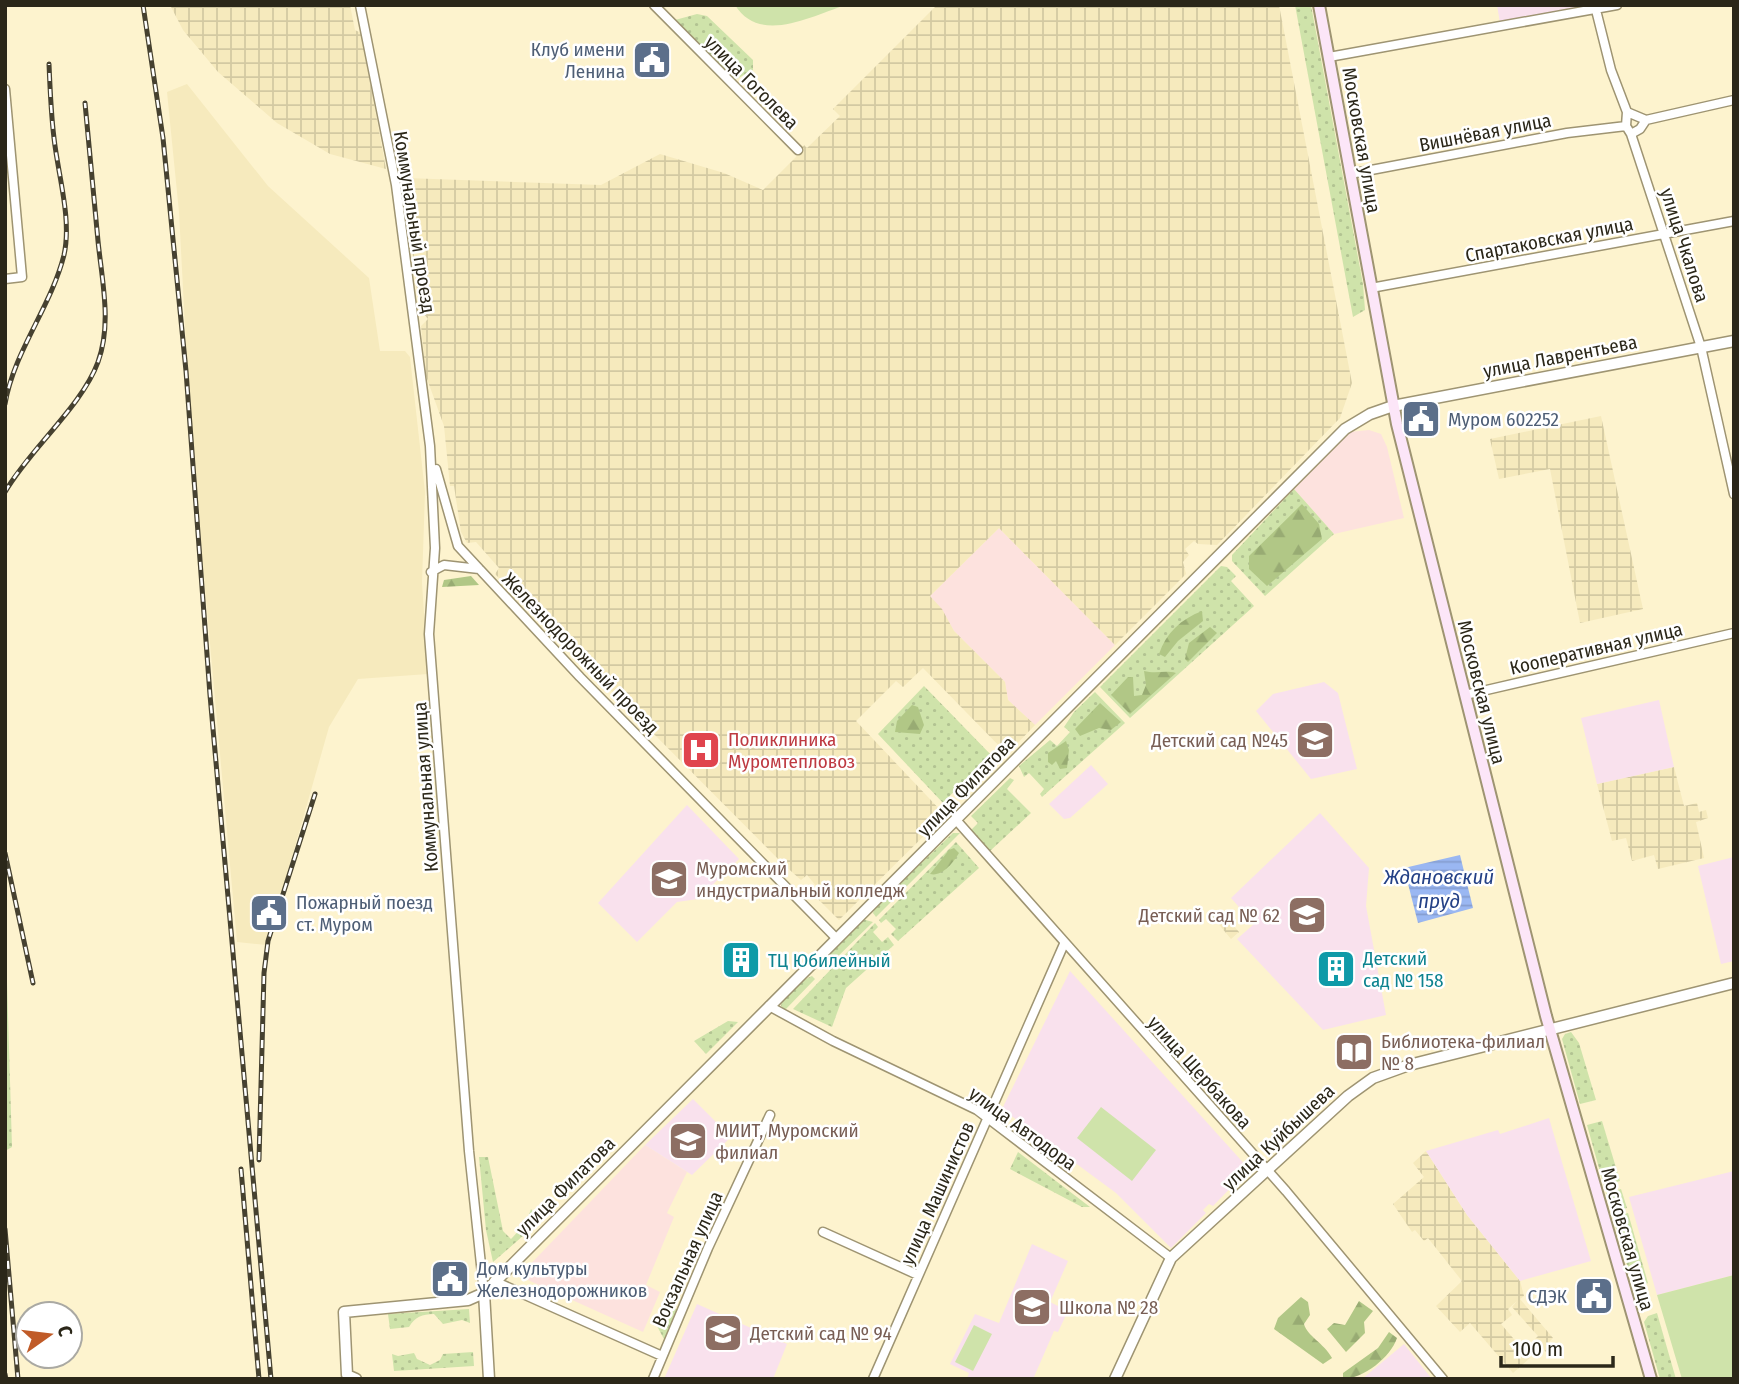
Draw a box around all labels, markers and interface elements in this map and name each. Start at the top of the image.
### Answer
street label: улица Гоголева [700,31,803,134]
place label: Клуб имени Ленина [531,38,625,83]
public building icon: Клуб имени Ленина [631,39,673,81]
street label: Московская улица [1337,66,1386,215]
street label: Вишнёвая улица [1417,108,1553,157]
street label: Коммунальный проезд [389,130,440,315]
street label: улица Чкалова [1655,185,1714,305]
street label: Спартаковская улица [1463,212,1635,267]
street label: улица Лаврентьева [1481,330,1639,383]
public building icon: Муром 602252 [1400,398,1442,440]
place label: Муром 602252 [1448,408,1559,431]
street label: Железнодорожный проезд [497,568,664,739]
street label: Кооперативная улица [1507,617,1685,680]
street label: Московская улица [1453,618,1511,766]
street label: Коммунальная улица [408,701,443,873]
school or university icon: Детский сад №45 [1294,719,1336,761]
place label: Поликлиника Муромтепловоз [728,728,855,773]
hospital icon: Поликлиника Муромтепловоз [680,729,722,771]
place label: Детский сад №45 [1150,729,1288,752]
street label: улица Филатова [913,731,1020,841]
place label: Муромский индустриальный колледж [696,857,905,902]
school or university icon: Муромский индустриальный колледж [648,858,690,900]
water label: Ждановский пруд [1383,864,1494,914]
place label: Пожарный поезд ст. Муром [296,891,433,936]
public building icon: Пожарный поезд ст. Муром [248,892,290,934]
school or university icon: Детский сад № 62 [1286,894,1328,936]
place label: Детский сад № 62 [1138,904,1280,927]
building icon: ТЦ Юбилейный [720,939,762,981]
place label: Детский сад № 158 [1362,947,1444,992]
building icon: Детский сад № 158 [1315,948,1357,990]
place label: ТЦ Юбилейный [768,949,891,972]
street label: улица Щербакова [1143,1011,1256,1133]
place label: Библиотека-филиал № 8 [1381,1030,1545,1075]
library icon: Библиотека-филиал № 8 [1333,1031,1375,1073]
street label: улица Куйбышева [1218,1080,1339,1195]
street label: улица Автодора [965,1082,1081,1175]
street label: улица Машинистов [896,1118,979,1268]
place label: МИИТ, Муромский филиал [715,1119,859,1164]
school or university icon: МИИТ, Муромский филиал [667,1120,709,1162]
street label: улица Филатова [511,1132,620,1241]
street label: Московская улица [1596,1165,1659,1313]
street label: Вокзальная улица [647,1188,728,1331]
place label: Дом культуры Железнодорожников [476,1257,647,1302]
public building icon: Дом культуры Железнодорожников [429,1258,471,1300]
public building icon: СДЭК [1573,1275,1615,1317]
place label: СДЭК [1527,1285,1567,1308]
school or university icon: Школа № 28 [1011,1286,1053,1328]
place label: Школа № 28 [1059,1296,1158,1319]
north arrow [14,1300,84,1370]
school or university icon: Детский сад № 94 [702,1312,744,1354]
place label: Детский сад № 94 [749,1322,892,1345]
text: С [53,1323,77,1339]
scale bar [1501,1324,1613,1368]
text: 100 m [1512,1336,1563,1362]

